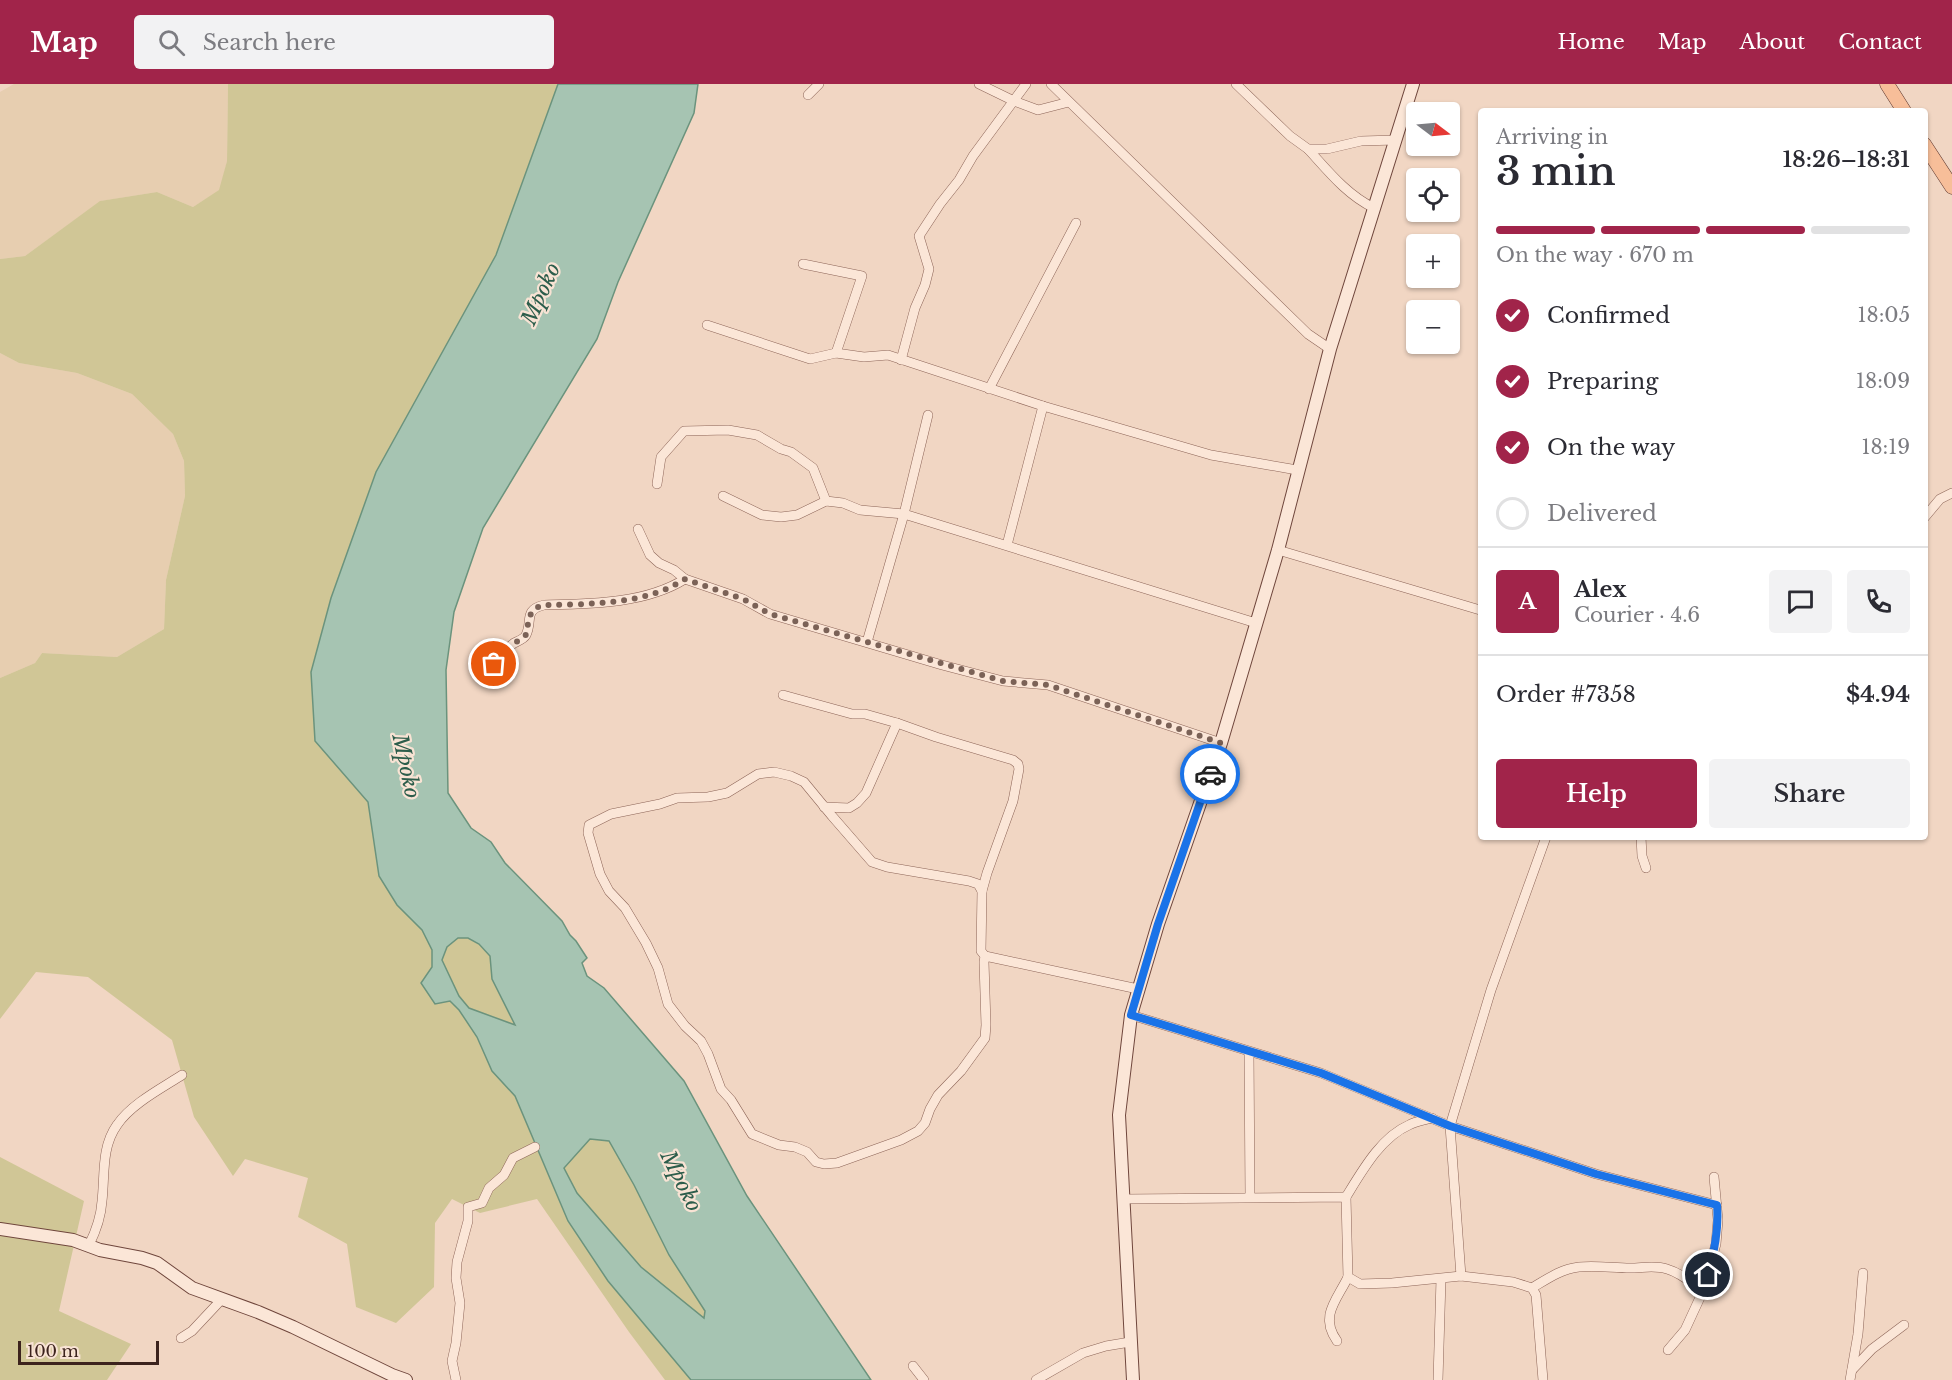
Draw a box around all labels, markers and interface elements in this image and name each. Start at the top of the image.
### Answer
search box [134,15,554,69]
text: Map [30,25,98,60]
icon: search [155,26,188,59]
text: Search here [203,29,336,56]
text: Home [1558,29,1625,55]
text: Map [1658,29,1706,55]
text: About [1739,29,1805,55]
text: Contact [1838,29,1922,55]
north arrow [1406,102,1460,156]
map controls [1406,102,1460,354]
text: Arriving in [1496,125,1608,149]
text: 18:26–18:31 [1782,146,1910,173]
text: 3 min [1496,147,1616,196]
button: locate [1406,168,1460,222]
button: + [1406,234,1460,288]
text: On the way · 670 m [1496,243,1694,267]
water label: Mpoko [515,259,566,330]
icon: check [1496,299,1529,332]
button: − [1406,300,1460,354]
text: Confirmed [1547,302,1670,329]
text: 18:05 [1858,303,1910,327]
icon: check [1496,365,1529,398]
text: Preparing [1547,368,1658,395]
text: 18:09 [1856,369,1910,393]
icon: check [1496,431,1529,464]
text: On the way [1547,434,1675,461]
text: 18:19 [1861,435,1910,459]
text: Delivered [1547,500,1657,527]
button: chat [1769,570,1832,633]
button: phone [1847,570,1910,633]
text: Alex [1574,576,1627,603]
text: A [1519,588,1536,615]
text: Courier · 4.6 [1574,603,1700,627]
pin [468,638,519,689]
icon: bag [477,647,510,680]
text: Order #7358 [1496,681,1636,708]
text: $4.94 [1846,681,1910,708]
water label: Mpoko [386,730,426,801]
courier [1180,744,1240,804]
icon: car [1194,758,1227,791]
button: Help [1496,759,1697,828]
button: Share [1709,759,1910,828]
water label: Mpoko [654,1145,707,1216]
pin [1682,1249,1733,1300]
icon: home [1691,1258,1724,1291]
scale bar [18,1338,159,1366]
text: 100 m [27,1341,79,1361]

